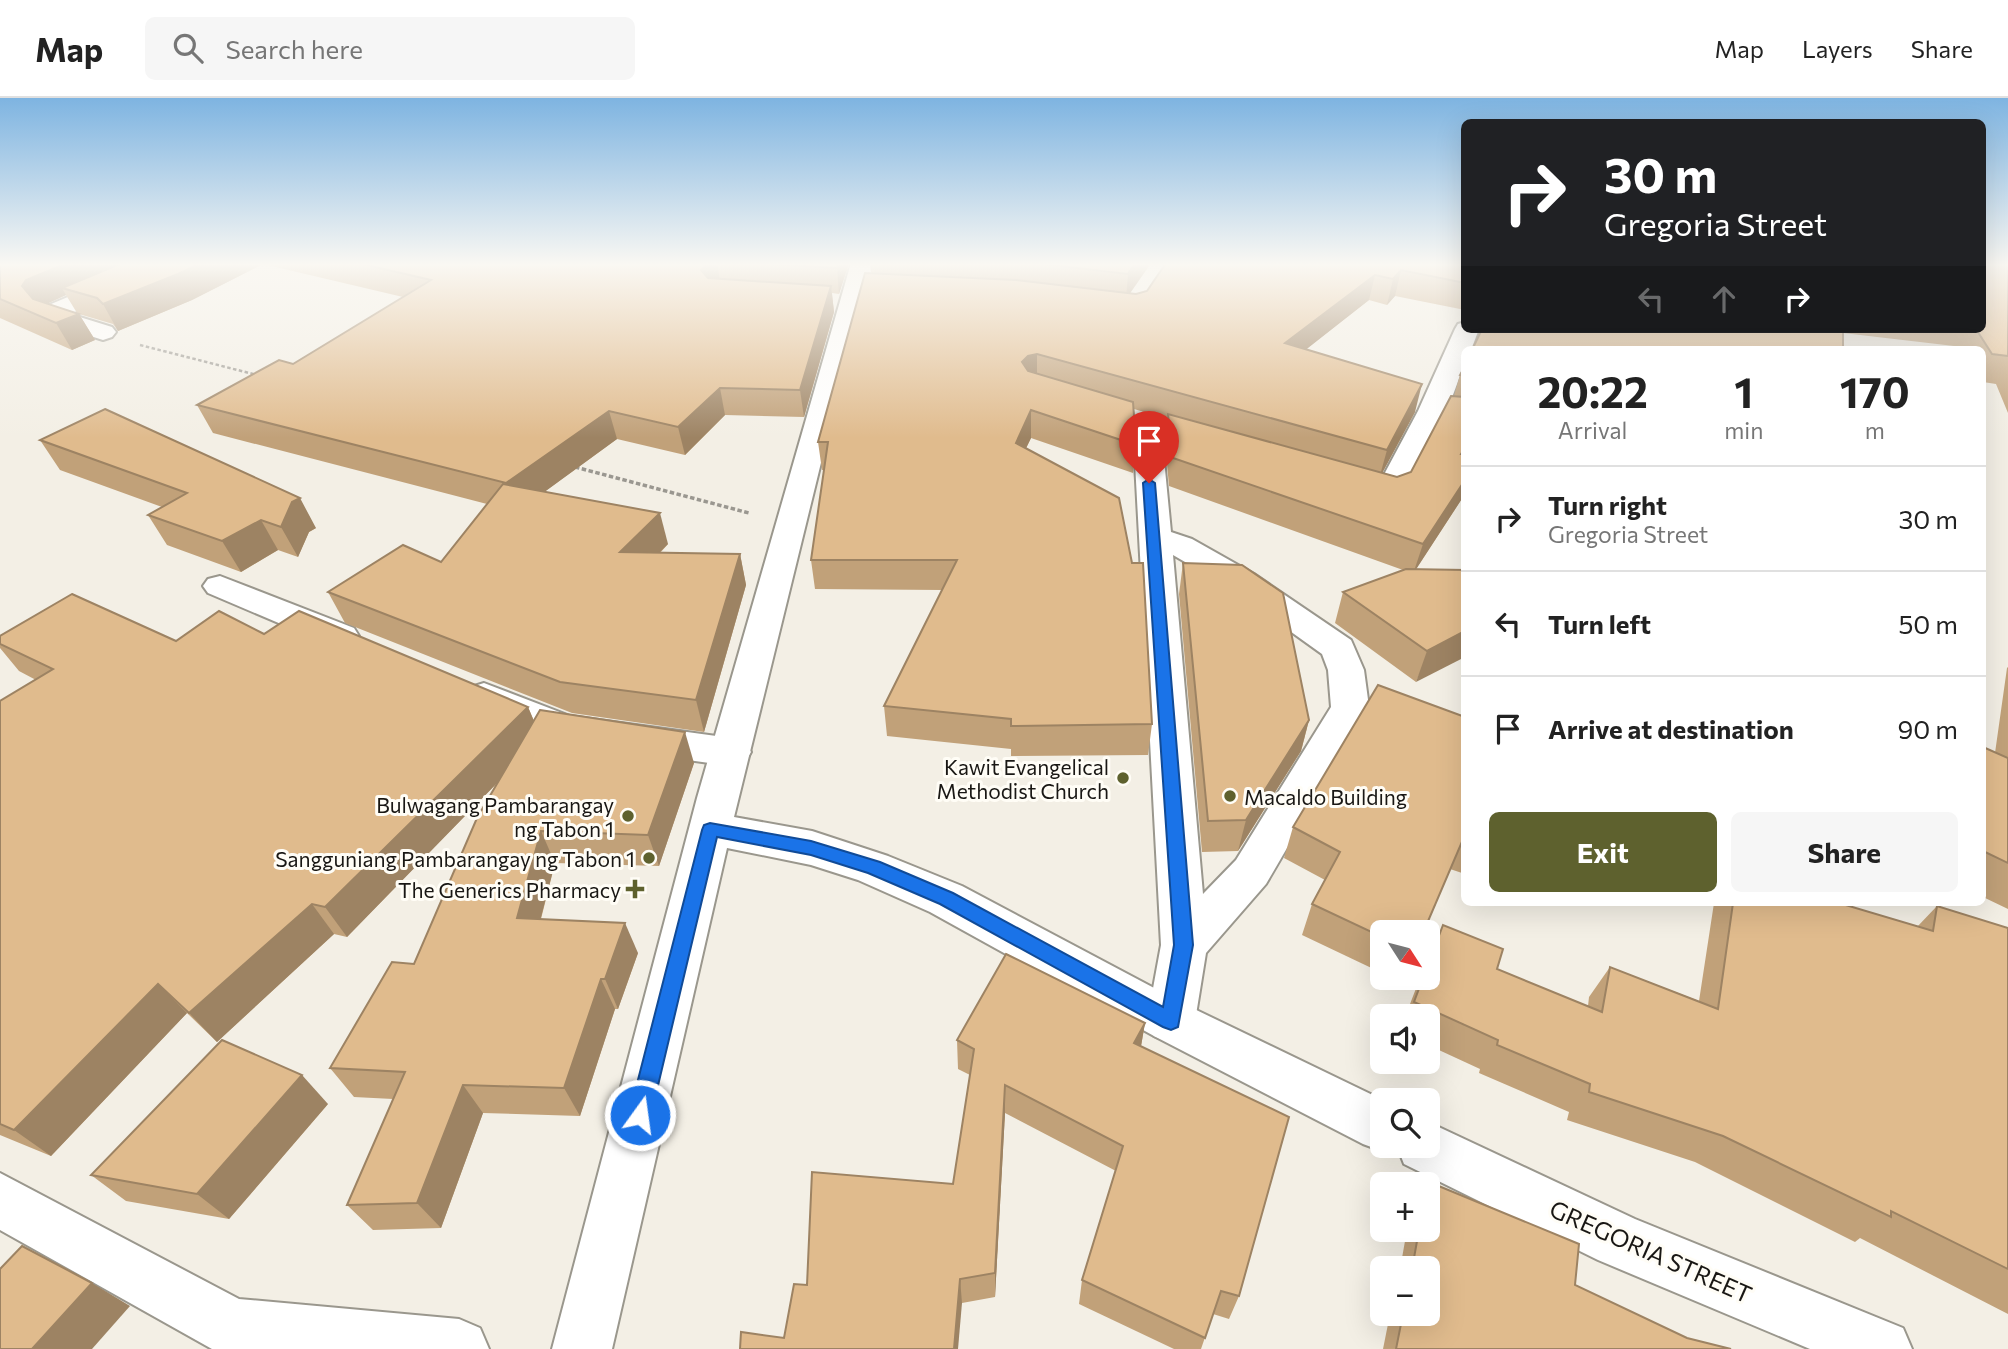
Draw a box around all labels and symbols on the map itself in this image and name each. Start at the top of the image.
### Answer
pin [1119,411,1179,483]
place label: Kawit Evangelical Methodist Church [937,754,1109,803]
marker: Kawit Evangelical Methodist Church [1115,770,1131,786]
place label: Macaldo Building [1244,784,1407,809]
marker: Macaldo Building [1222,788,1238,804]
place label: Bulwagang Pambarangay ng Tabon 1 [376,792,614,841]
marker: Bulwagang Pambarangay ng Tabon 1 [620,808,636,824]
place label: Sangguniang Pambarangay ng Tabon 1 [275,846,635,871]
marker: Sangguniang Pambarangay ng Tabon 1 [641,850,657,866]
place label: The Generics Pharmacy [398,877,621,902]
marker: The Generics Pharmacy [627,881,643,897]
north arrow [1370,920,1440,990]
position arrow [603,1078,677,1152]
street label: GREGORIA STREET [1545,1193,1757,1309]

